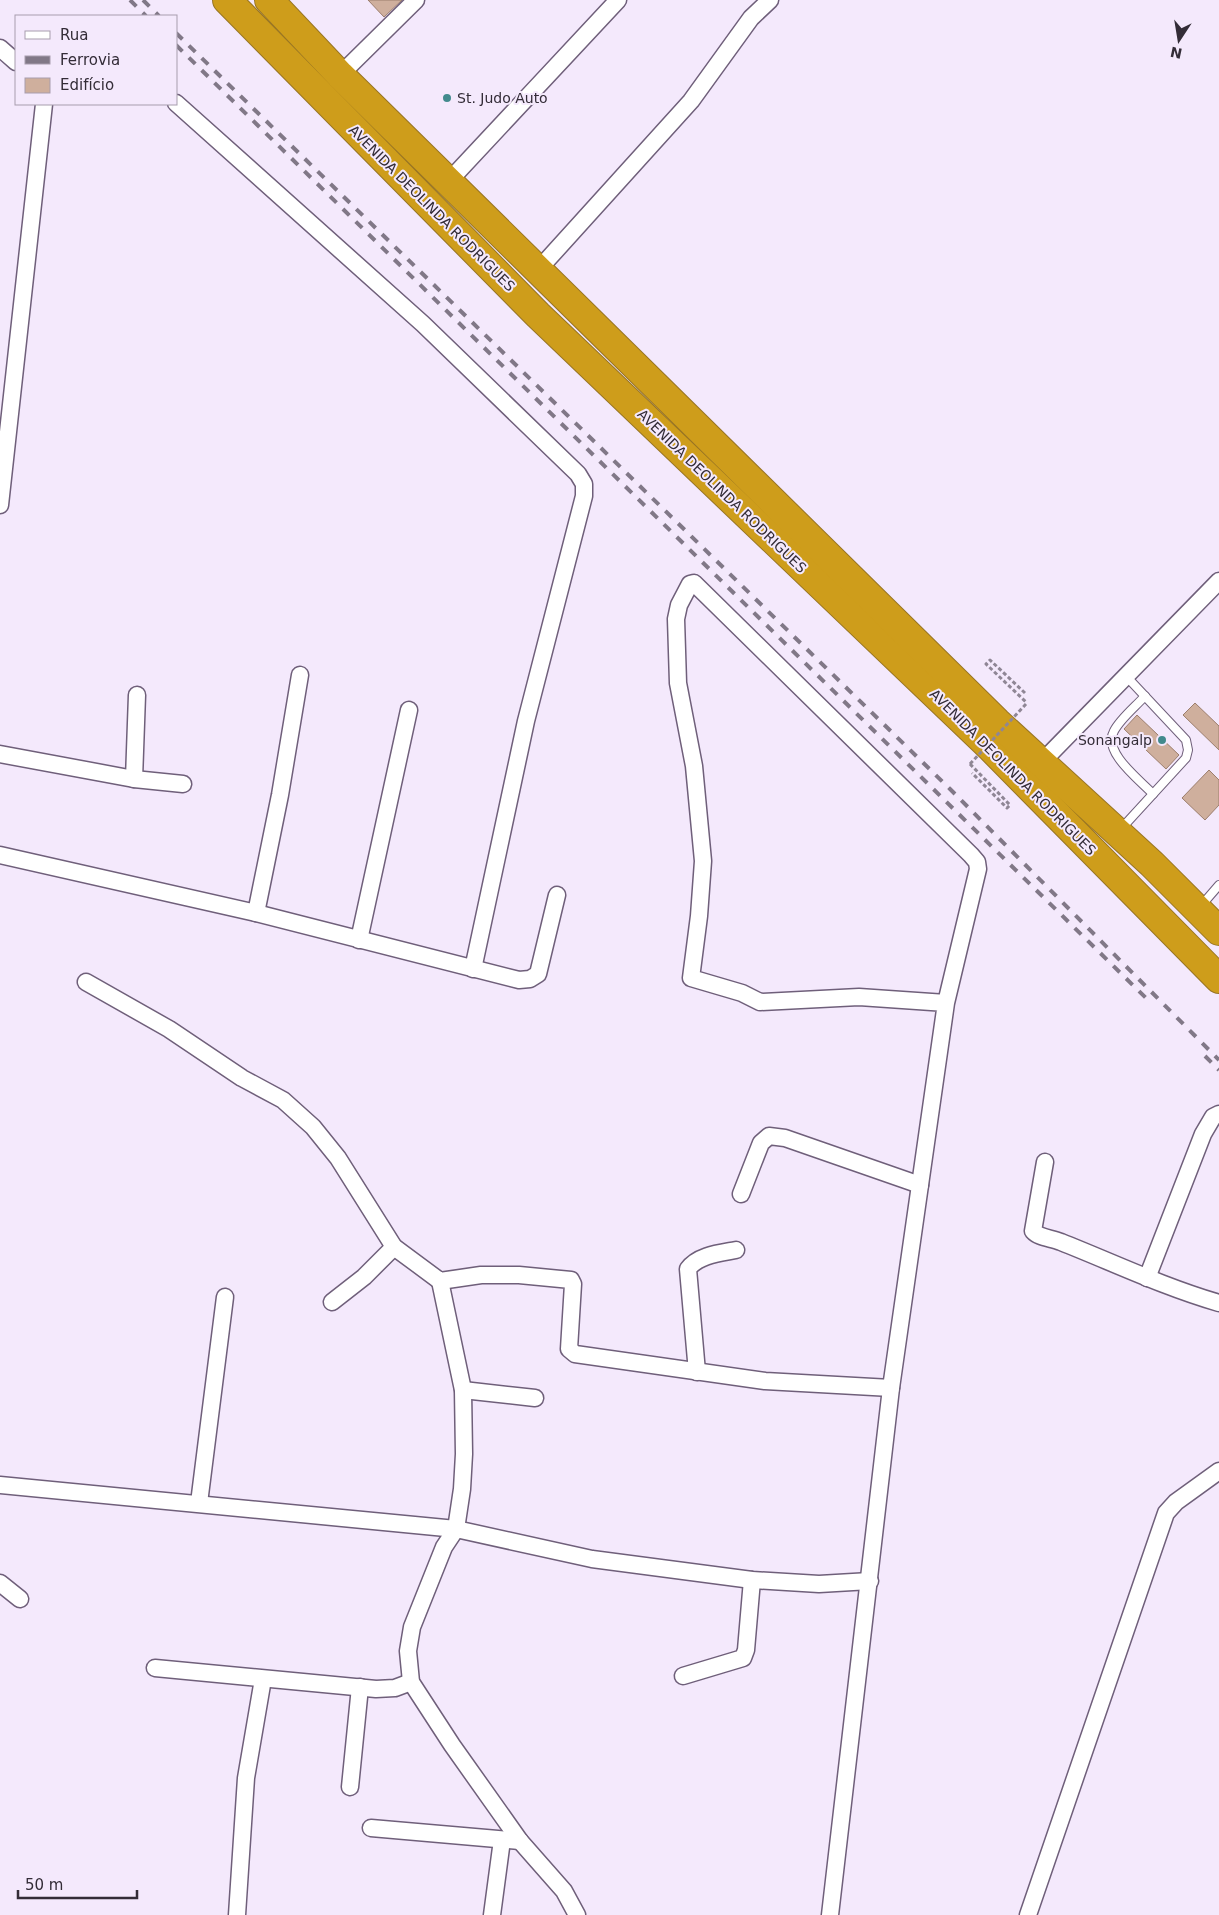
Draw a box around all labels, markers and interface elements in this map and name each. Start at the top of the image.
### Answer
legend [15,15,178,105]
north arrow [1154,15,1204,65]
text: Rua [60,26,88,44]
text: N [1169,44,1184,62]
text: Ferrovia [60,51,120,69]
text: Edifício [60,76,114,94]
place label: St. Judo Auto [457,90,548,106]
marker: St. Judo Auto [441,92,453,104]
street label: AVENIDA DEOLINDA RODRIGUES [346,122,518,294]
street label: AVENIDA DEOLINDA RODRIGUES [634,406,810,576]
street label: AVENIDA DEOLINDA RODRIGUES [927,686,1099,858]
place label: Sonangalp [1078,732,1152,748]
marker: Sonangalp [1156,734,1168,746]
scale bar [18,1868,136,1900]
text: 50 m [25,1876,63,1894]

